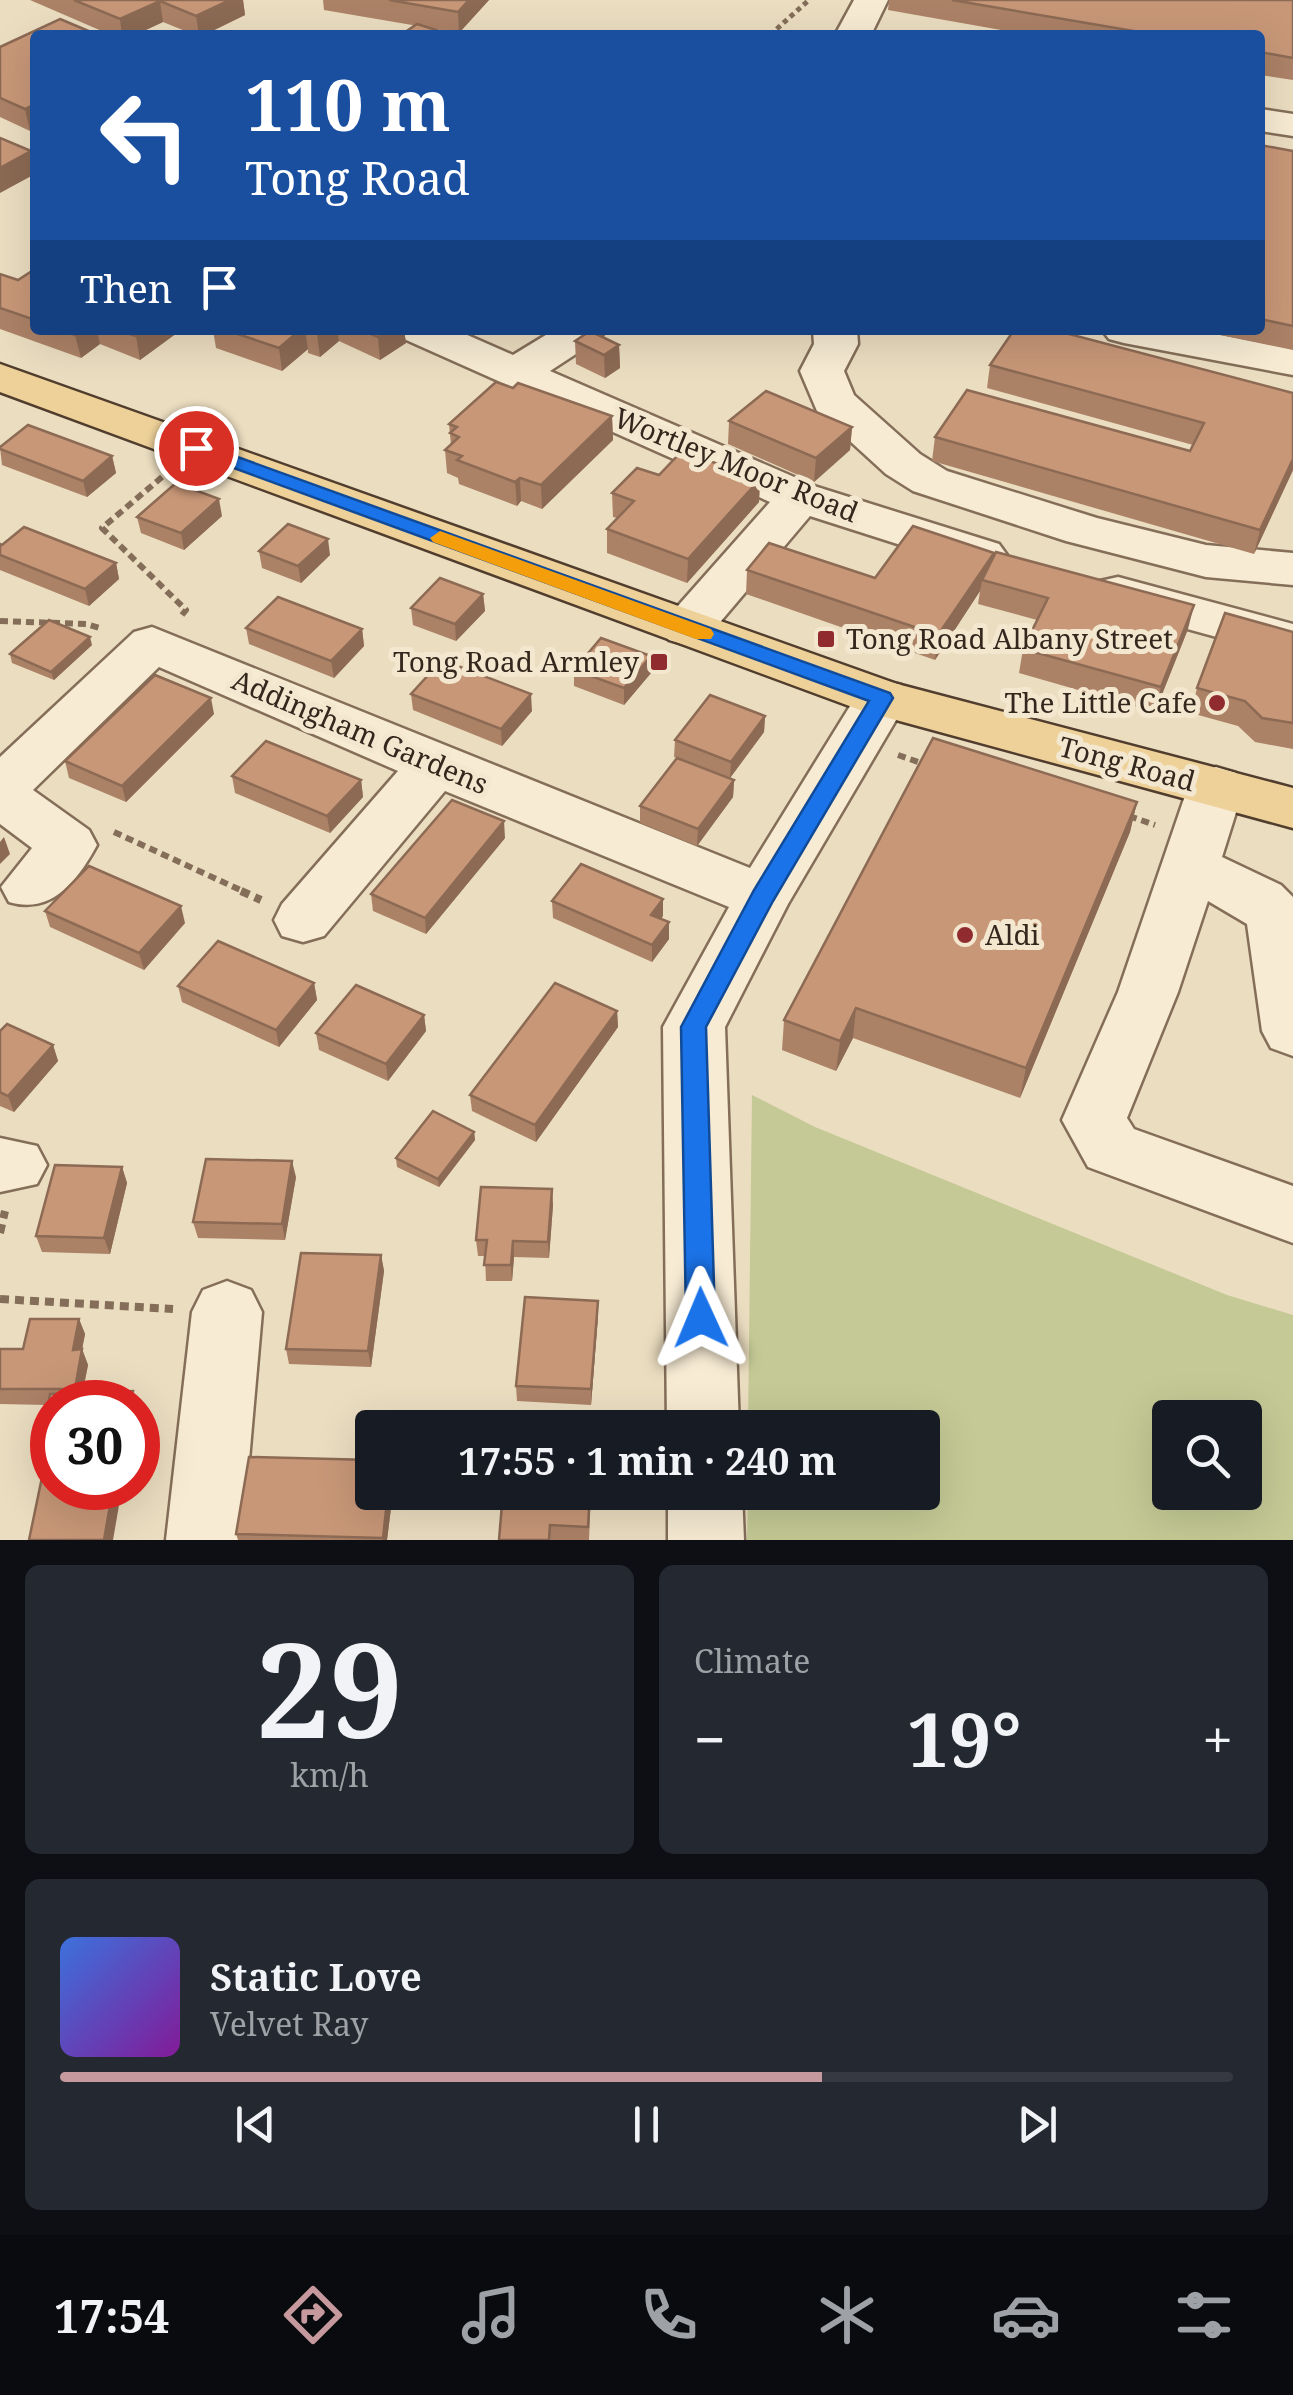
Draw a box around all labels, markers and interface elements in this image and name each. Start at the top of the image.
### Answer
text: 110 m [245,56,451,152]
icon: left [80,70,210,200]
text: Tong Road [245,147,470,208]
icon: arrive [192,260,247,315]
text: Then [80,262,172,314]
street label: Wortley Moor Road [609,398,864,530]
pin [154,406,239,491]
icon: arrive [169,421,224,476]
place label: Tong Road Albany Street [846,619,1173,657]
marker: Tong Road Albany Street [815,628,837,650]
place label: Tong Road Armley [393,642,639,680]
marker: Tong Road Armley [648,651,670,673]
street label: Addingham Gardens [227,660,494,802]
place label: The Little Cafe [1004,683,1197,721]
marker: The Little Cafe [1206,692,1228,714]
street label: Tong Road [1055,727,1200,799]
place label: Aldi [985,915,1040,953]
marker: Aldi [954,924,976,946]
position arrow [649,1266,753,1370]
speed limit sign: 30 [30,1380,160,1510]
map controls [1152,1400,1262,1510]
button: search [1152,1400,1262,1510]
text: 17:55 · 1 min · 240 m [458,1434,837,1486]
text: 29 [256,1599,403,1776]
text: Climate [694,1639,810,1682]
text: 19° [907,1687,1021,1789]
text: − [694,1701,726,1776]
text: + [1202,1701,1233,1776]
text: km/h [290,1753,369,1796]
text: Static Love [210,1950,422,2002]
text: Velvet Ray [210,2002,368,2045]
icon: previous [228,2097,283,2152]
icon: pause [619,2097,674,2152]
icon: next [1010,2097,1065,2152]
icon: directions [278,2280,348,2350]
icon: music [456,2280,526,2350]
icon: phone [634,2280,704,2350]
icon: climate [812,2280,882,2350]
icon: car [991,2280,1061,2350]
icon: filters [1169,2280,1239,2350]
text: 17:54 [54,2285,170,2346]

